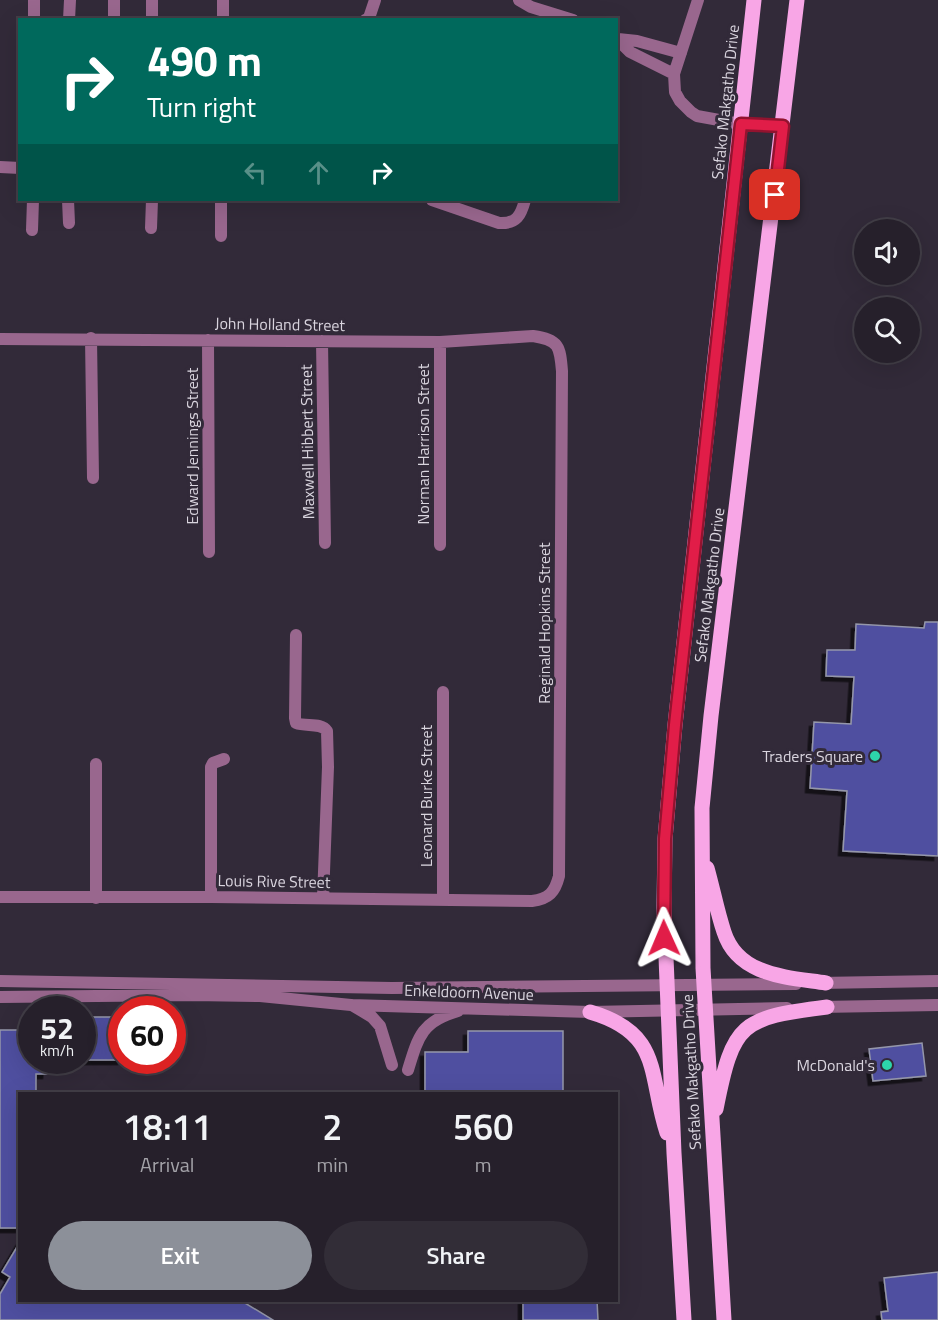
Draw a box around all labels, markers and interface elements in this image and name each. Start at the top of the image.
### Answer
street label: Sefako Makgatho Drive [705,23,745,181]
text: 490 m [147,28,262,92]
icon: right [48,42,126,120]
text: Turn right [147,86,256,127]
icon: left [239,156,272,189]
icon: ahead [302,156,335,189]
icon: right [365,156,398,189]
pin [749,169,800,220]
icon: arrive [758,178,791,211]
map controls [854,219,920,363]
button: sound [854,219,920,285]
button: search [854,297,920,363]
street label: John Holland Street [215,311,346,337]
street label: Norman Harrison Street [411,363,435,524]
street label: Maxwell Hibbert Street [294,364,320,520]
street label: Edward Jennings Street [180,367,204,524]
street label: Sefako Makgatho Drive [688,506,730,664]
street label: Reginald Hopkins Street [532,542,556,704]
street label: Leonard Burke Street [414,725,438,867]
place label: Traders Square [762,744,863,768]
marker: Traders Square [868,749,882,763]
street label: Louis Rive Street [217,868,331,894]
position arrow [632,906,696,970]
street label: Enkeldoorn Avenue [404,978,534,1006]
street label: Sefako Makgatho Drive [675,994,707,1150]
speed limit sign: 60 [108,996,186,1074]
text: 52 [40,1005,74,1051]
text: km/h [40,1039,74,1062]
place label: McDonald's [796,1053,875,1077]
marker: McDonald's [880,1058,894,1072]
text: 18:11 [123,1099,212,1154]
text: 2 [322,1099,342,1154]
text: 560 [453,1099,513,1154]
text: Arrival [140,1149,194,1180]
text: min [316,1149,348,1180]
text: m [475,1149,491,1180]
button: Exit [48,1221,312,1290]
button: Share [324,1221,588,1290]

